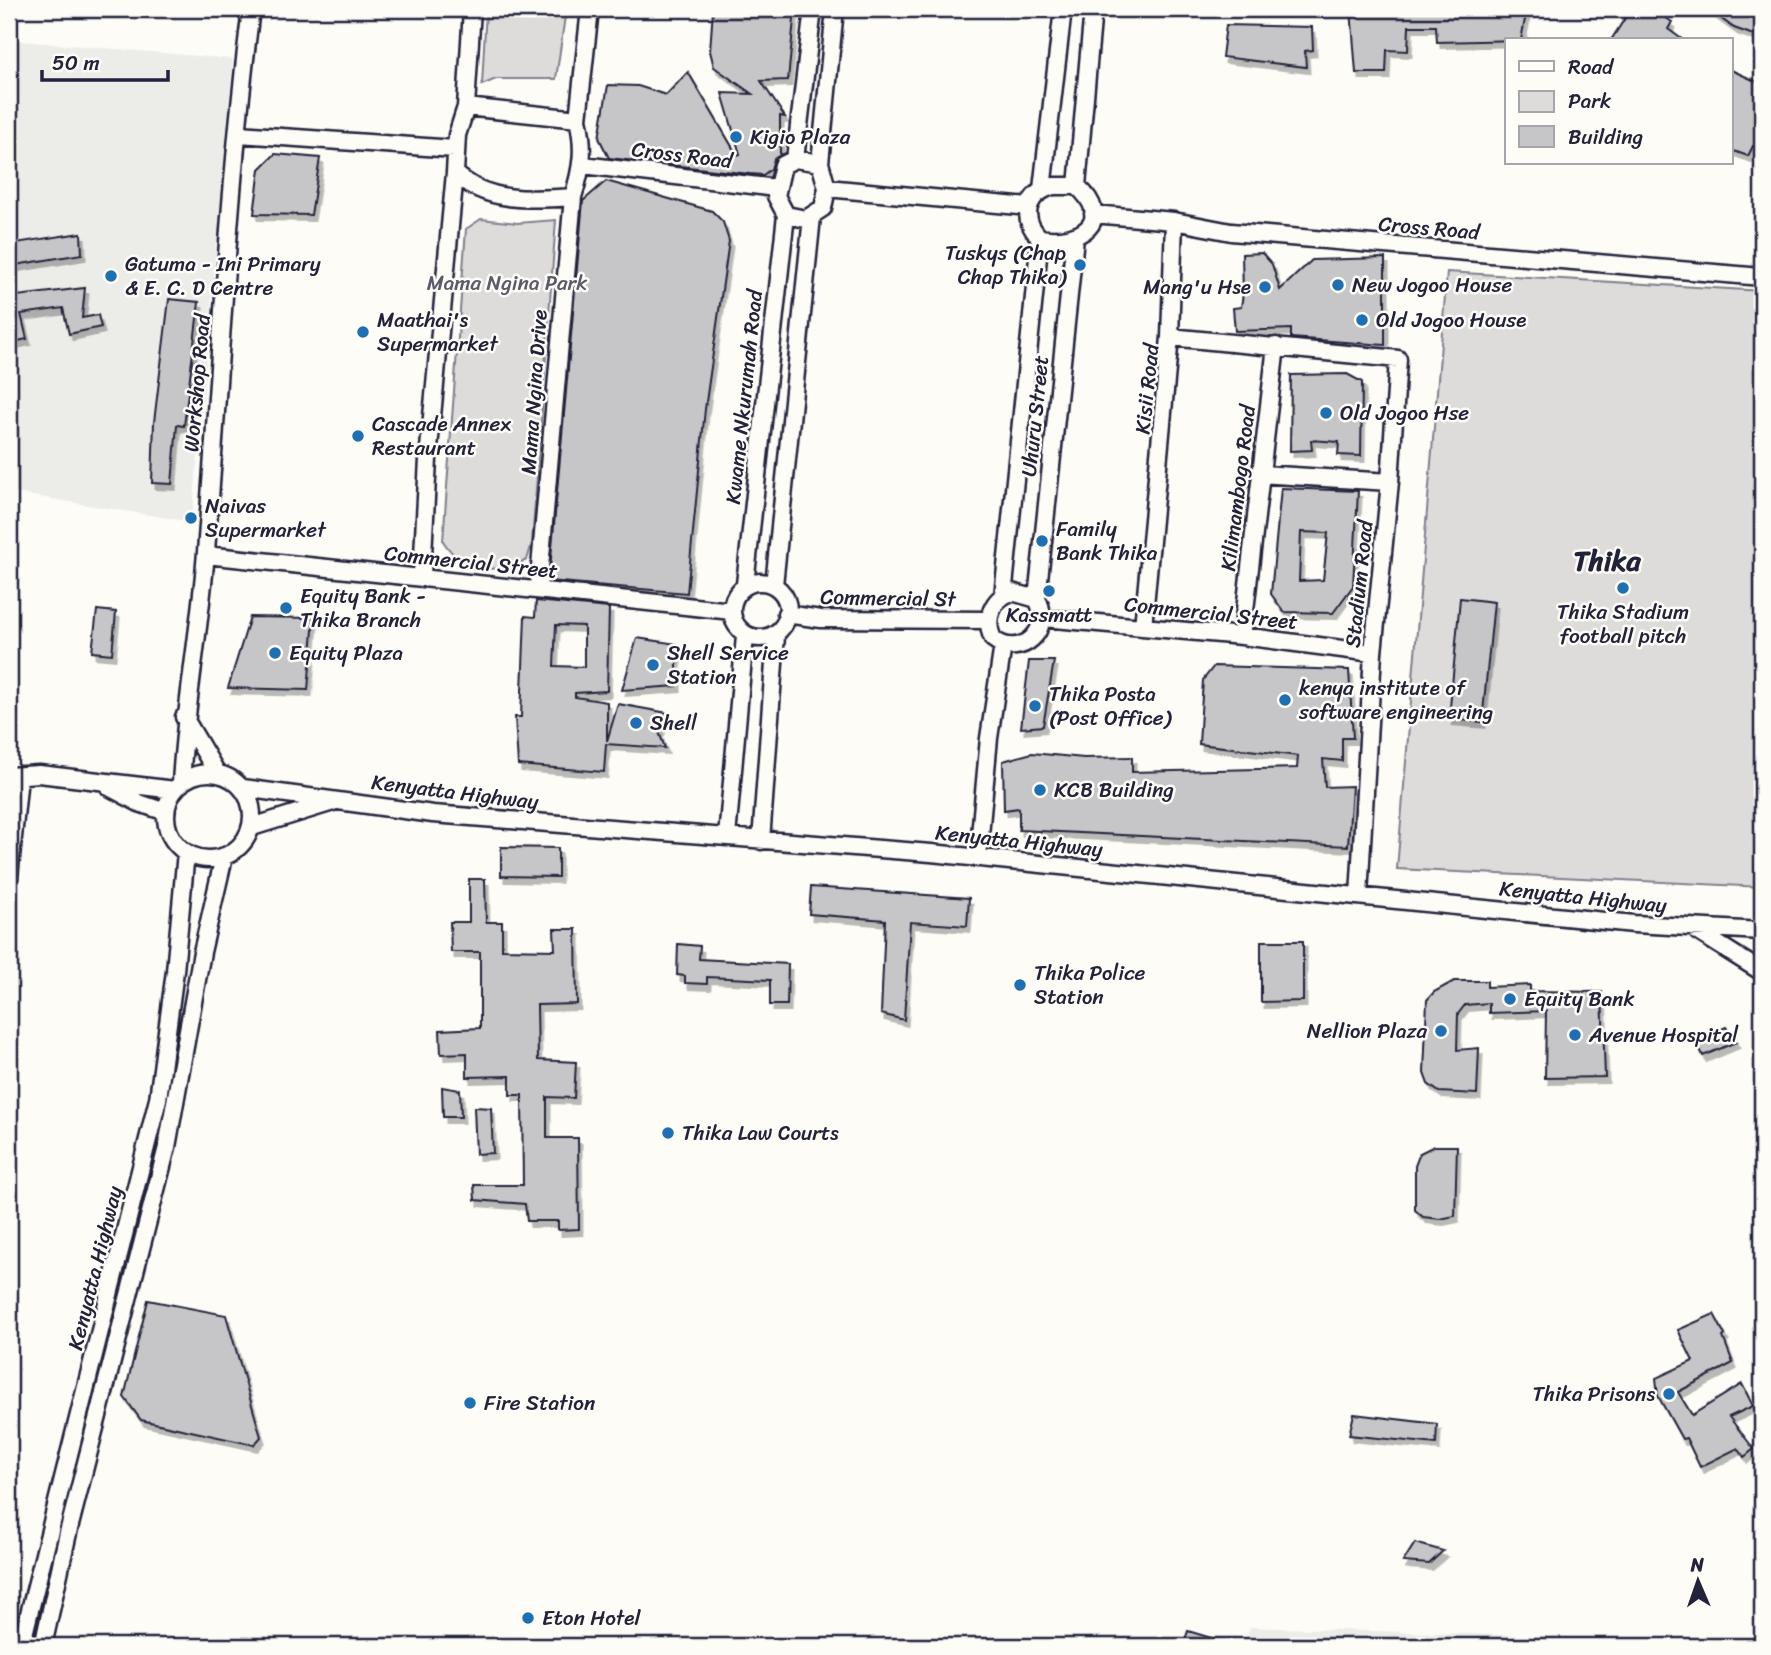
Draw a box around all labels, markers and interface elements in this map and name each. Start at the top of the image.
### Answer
scale bar [42,38,168,82]
legend [1505,38,1732,164]
text: 50 m [52,44,100,82]
text: Road [1568,48,1615,86]
text: Park [1568,82,1611,120]
place label: Kigio Plaza [750,118,851,156]
text: Building [1568,118,1644,156]
marker: Kigio Plaza [728,129,744,145]
street label: Cross Road [629,130,736,180]
street label: Cross Road [1377,205,1483,252]
place label: Tuskys (Chap Chap Thika) [945,234,1068,296]
place label: Gatuma - Ini Primary & E. C. D Centre [125,245,321,307]
marker: Tuskys (Chap Chap Thika) [1072,257,1088,273]
park label: Mama Ngina Park [427,264,587,302]
place label: New Jogoo House [1352,266,1512,304]
marker: Gatuma - Ini Primary & E. C. D Centre [103,268,119,284]
place label: Mang'u Hse [1143,268,1251,306]
marker: New Jogoo House [1330,277,1346,293]
marker: Mang'u Hse [1257,279,1273,295]
street label: Kwame Nkurumah Road [714,286,774,506]
place label: Maathai's Supermarket [377,301,499,363]
place label: Old Jogoo House [1376,301,1526,339]
street label: Mama Ngina Drive [509,308,559,476]
street label: Workshop Road [172,311,222,453]
marker: Old Jogoo House [1354,312,1370,328]
marker: Maathai's Supermarket [355,324,371,340]
street label: Kisii Road [1123,340,1171,436]
street label: Uhuru Street [1010,353,1060,479]
place label: Old Jogoo Hse [1340,394,1469,432]
street label: Kilimambogo Road [1209,401,1267,573]
place label: Cascade Annex Restaurant [372,405,511,467]
marker: Old Jogoo Hse [1318,405,1334,421]
marker: Cascade Annex Restaurant [350,428,366,444]
place label: Naivas Supermarket [205,487,327,549]
marker: Naivas Supermarket [183,510,199,526]
place label: Family Bank Thika [1056,510,1158,572]
street label: Stadium Road [1333,517,1385,649]
marker: Family Bank Thika [1034,533,1050,549]
street label: Commercial Street [382,534,560,590]
district label: Thika [1574,536,1641,585]
place label: Equity Bank - Thika Branch [300,577,426,639]
street label: Commercial St [820,578,958,618]
marker: Thika Stadium football pitch [1615,580,1631,596]
marker: Kassmatt [1041,583,1057,599]
street label: Commercial Street [1122,585,1300,641]
place label: Thika Stadium football pitch [1557,593,1689,655]
place label: Kassmatt [1006,596,1092,634]
marker: Equity Bank - Thika Branch [278,600,294,616]
place label: Equity Plaza [289,634,404,672]
place label: Shell Service Station [667,634,789,696]
marker: Equity Plaza [267,645,283,661]
marker: Shell Service Station [645,657,661,673]
place label: kenya institute of software engineering [1298,669,1493,731]
place label: Thika Posta (Post Office) [1049,675,1172,737]
marker: kenya institute of software engineering [1277,692,1293,708]
marker: Thika Posta (Post Office) [1027,698,1043,714]
place label: Shell [650,704,698,742]
marker: Shell [628,715,644,731]
street label: Kenyatta Highway [369,763,541,821]
place label: KCB Building [1054,771,1174,809]
marker: KCB Building [1032,782,1048,798]
street label: Kenyatta Highway [934,813,1105,869]
street label: Kenyatta Highway [1498,869,1669,925]
place label: Thika Police Station [1034,954,1146,1016]
marker: Thika Police Station [1012,977,1028,993]
place label: Equity Bank [1524,980,1635,1018]
marker: Equity Bank [1502,991,1518,1007]
place label: Nellion Plaza [1307,1012,1427,1050]
place label: Avenue Hospital [1588,1016,1739,1054]
marker: Nellion Plaza [1433,1023,1449,1039]
marker: Avenue Hospital [1567,1027,1583,1043]
place label: Thika Law Courts [682,1114,839,1152]
marker: Thika Law Courts [660,1125,676,1141]
street label: Kenyatta Highway [56,1182,134,1354]
place label: Thika Prisons [1532,1375,1655,1413]
place label: Fire Station [484,1384,595,1422]
marker: Thika Prisons [1661,1386,1677,1402]
marker: Fire Station [462,1395,478,1411]
north arrow [1662,1546,1732,1616]
text: N [1689,1548,1705,1581]
place label: Eton Hotel [542,1599,641,1637]
marker: Eton Hotel [520,1610,536,1626]

